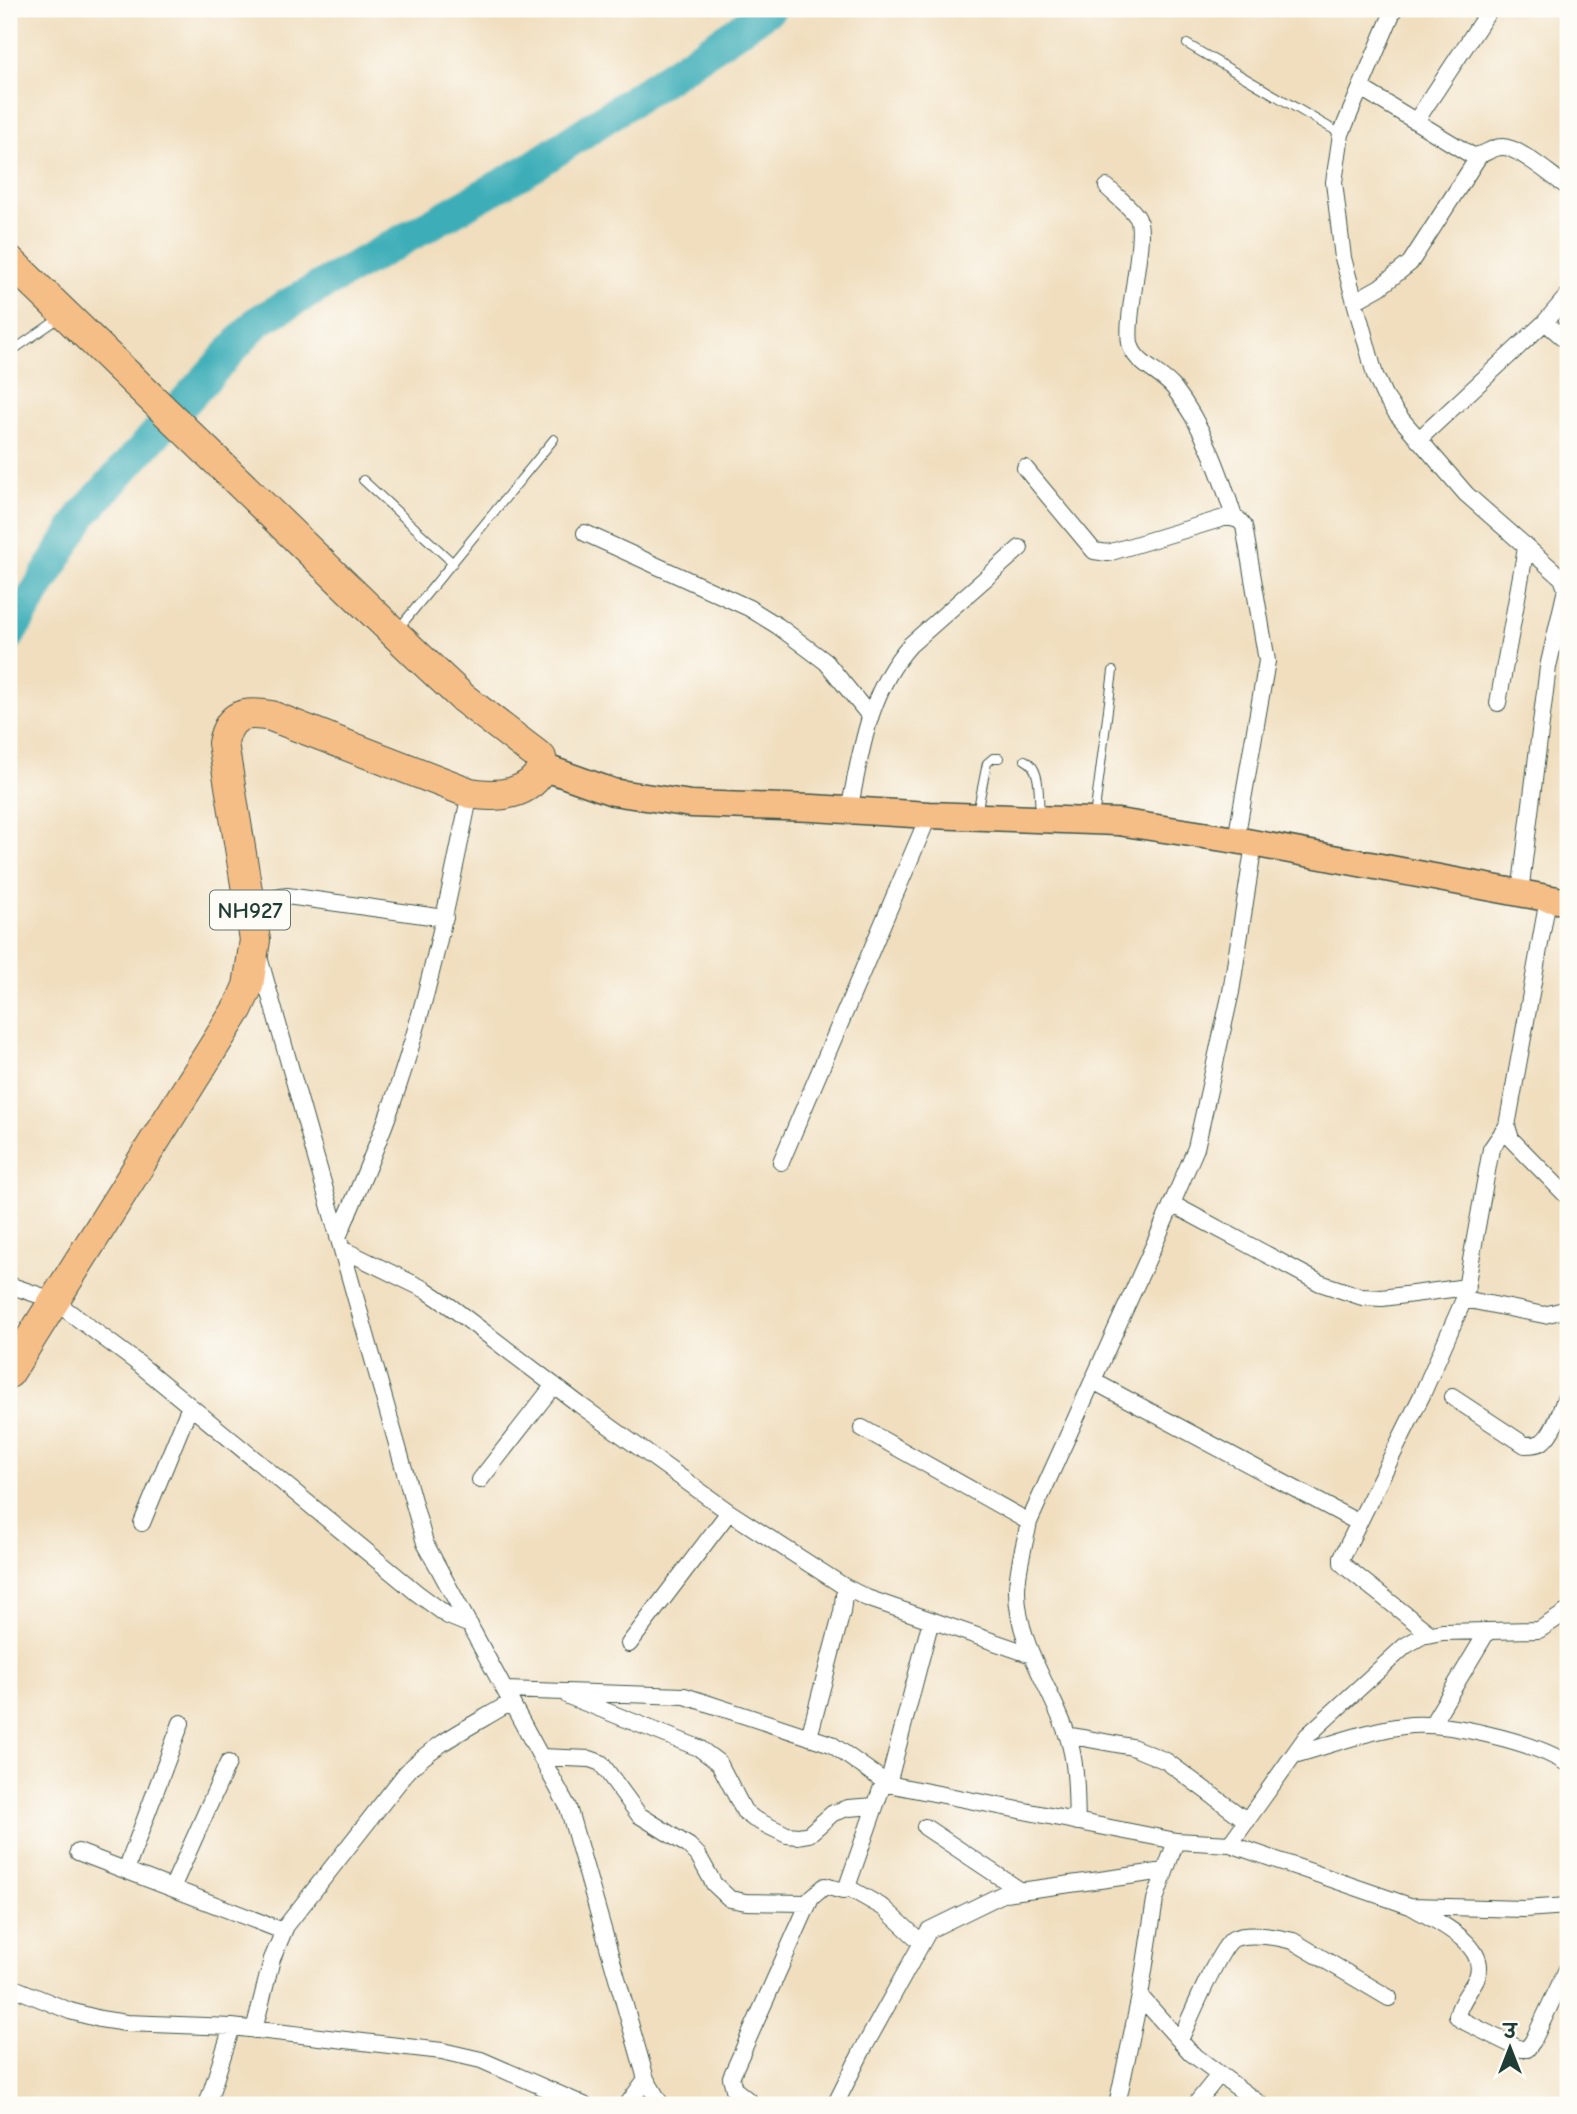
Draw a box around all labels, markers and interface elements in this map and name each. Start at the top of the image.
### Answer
road number: NH927 [210,890,290,930]
north arrow [1476,2012,1546,2082]
text: उ [1502,2021,1519,2043]

